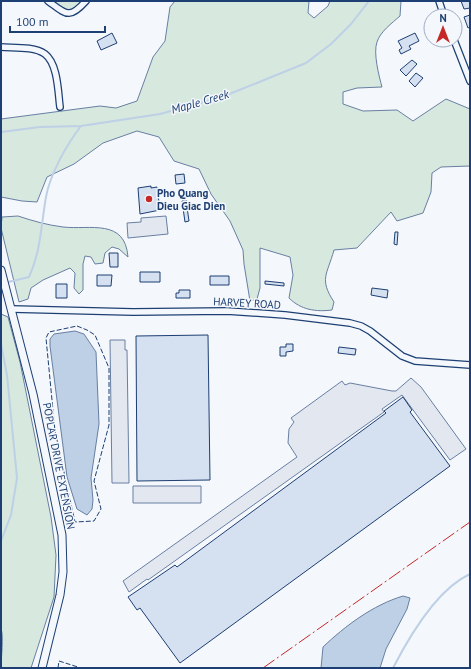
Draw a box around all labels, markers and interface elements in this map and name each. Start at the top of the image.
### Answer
scale bar [10,8,105,34]
north arrow [423,8,463,48]
text: N [439,11,447,25]
text: 100 m [16,14,49,29]
water label: Maple Creek [169,86,231,117]
place label: Pho Quang Dieu Giac Dien [157,186,225,213]
marker: Pho Quang Dieu Giac Dien [144,194,154,204]
street label: HARVEY ROAD [213,294,281,312]
street label: POPLAR DRIVE EXTENSION [40,401,78,531]

